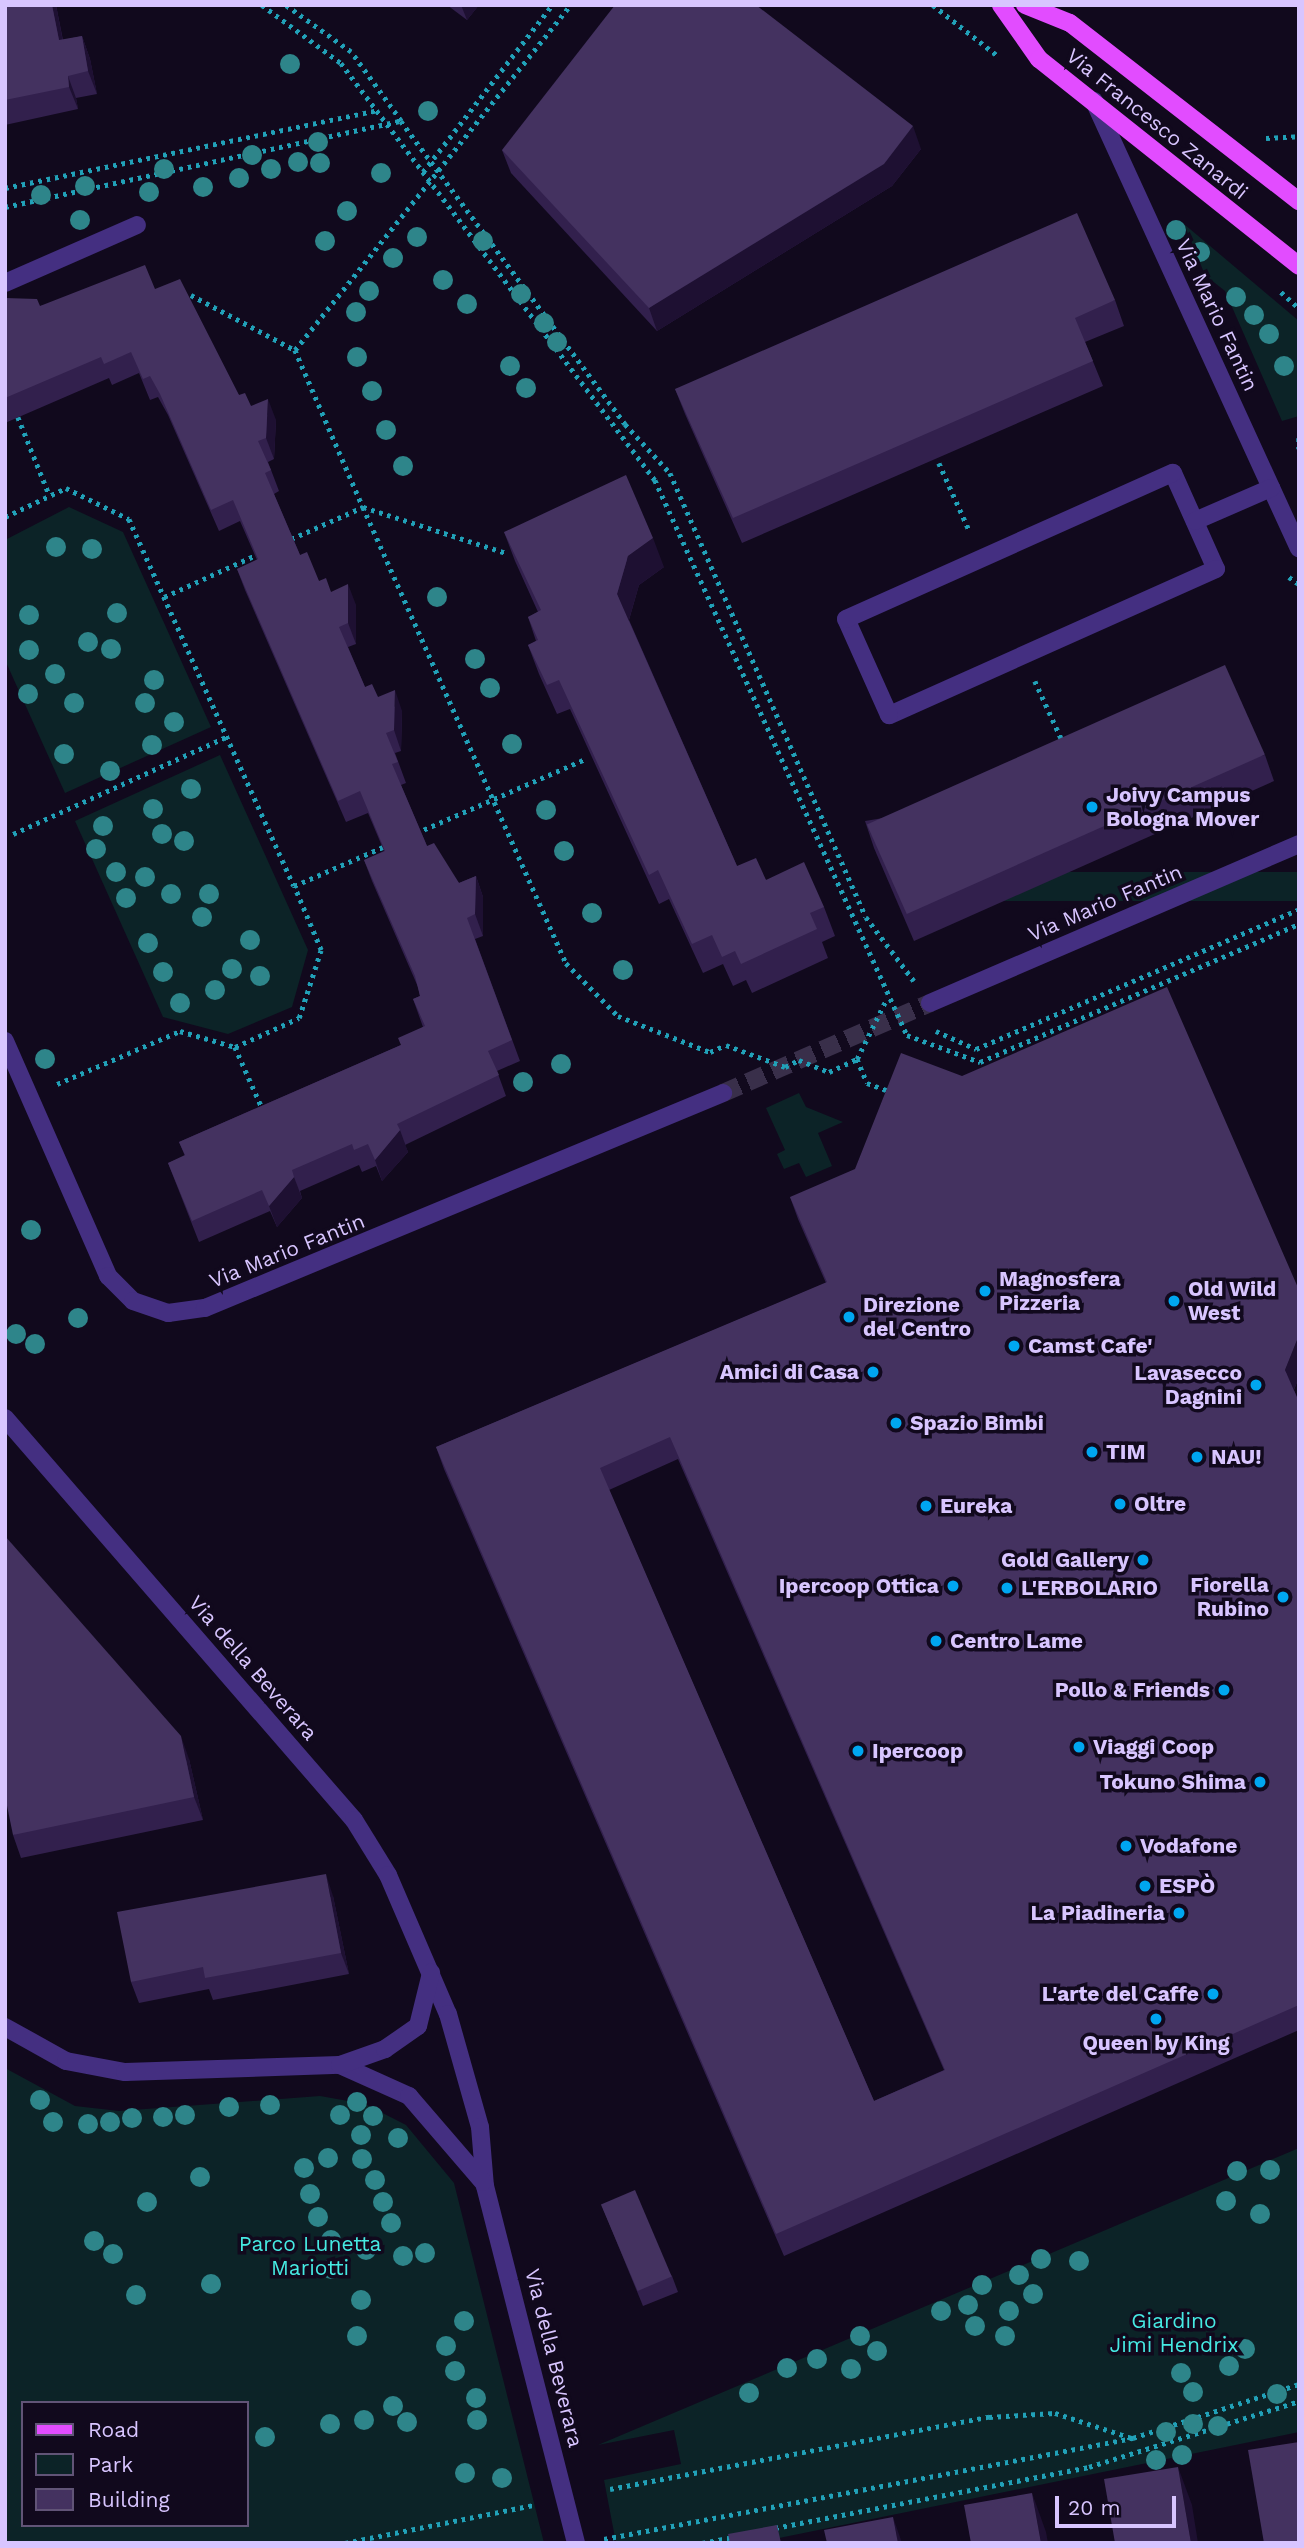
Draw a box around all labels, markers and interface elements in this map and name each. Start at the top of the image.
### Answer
street label: Via Francesco Zanardi [1061,43,1253,205]
street label: Via Mario Fantin [1171,235,1263,395]
place label: Joivy Campus Bologna Mover [1106,782,1259,832]
marker: Joivy Campus Bologna Mover [1084,799,1100,815]
street label: Via Mario Fantin [1024,859,1186,947]
street label: Via Mario Fantin [205,1208,369,1294]
place label: Magnosfera Pizzeria [999,1266,1121,1316]
place label: Old Wild West [1188,1276,1277,1326]
marker: Magnosfera Pizzeria [977,1283,993,1299]
place label: Direzione del Centro [863,1292,971,1342]
marker: Old Wild West [1166,1293,1182,1309]
marker: Direzione del Centro [841,1309,857,1325]
place label: Camst Cafe' [1028,1333,1153,1359]
marker: Camst Cafe' [1006,1338,1022,1354]
place label: Amici di Casa [720,1359,859,1385]
place label: Lavasecco Dagnini [1134,1360,1242,1410]
marker: Amici di Casa [865,1364,881,1380]
marker: Lavasecco Dagnini [1248,1377,1264,1393]
place label: Spazio Bimbi [910,1410,1044,1436]
marker: Spazio Bimbi [888,1415,904,1431]
place label: TIM [1106,1439,1146,1465]
marker: TIM [1084,1444,1100,1460]
place label: NAU! [1211,1444,1261,1470]
marker: NAU! [1189,1449,1205,1465]
place label: Oltre [1134,1491,1186,1517]
place label: Eureka [940,1493,1012,1519]
marker: Oltre [1112,1496,1128,1512]
marker: Eureka [918,1498,934,1514]
place label: Gold Gallery [1001,1547,1129,1573]
marker: Gold Gallery [1135,1552,1151,1568]
place label: Fiorella Rubino [1190,1572,1269,1622]
place label: Ipercoop Ottica [779,1573,939,1599]
place label: L'ERBOLARIO [1021,1575,1158,1601]
marker: Ipercoop Ottica [945,1578,961,1594]
marker: L'ERBOLARIO [999,1580,1015,1596]
marker: Fiorella Rubino [1275,1589,1291,1605]
street label: Via della Beverara [183,1590,323,1746]
place label: Centro Lame [950,1628,1083,1654]
marker: Centro Lame [928,1633,944,1649]
place label: Pollo & Friends [1055,1677,1210,1703]
marker: Pollo & Friends [1216,1682,1232,1698]
place label: Viaggi Coop [1093,1734,1214,1760]
place label: Ipercoop [872,1738,963,1764]
marker: Viaggi Coop [1071,1739,1087,1755]
marker: Ipercoop [850,1743,866,1759]
place label: Tokuno Shima [1100,1769,1246,1795]
marker: Tokuno Shima [1252,1774,1268,1790]
place label: Vodafone [1140,1833,1237,1859]
marker: Vodafone [1118,1838,1134,1854]
place label: ESPÒ [1159,1873,1215,1899]
marker: ESPÒ [1137,1878,1153,1894]
place label: La Piadineria [1030,1900,1165,1926]
marker: La Piadineria [1171,1905,1187,1921]
place label: L'arte del Caffe [1041,1981,1199,2007]
marker: L'arte del Caffe [1205,1986,1221,2002]
marker: Queen by King [1148,2011,1164,2027]
place label: Queen by King [1082,2030,1230,2056]
park label: Parco Lunetta Mariotti [239,2231,381,2281]
street label: Via della Beverara [519,2266,589,2450]
park label: Giardino Jimi Hendrix [1109,2308,1239,2358]
legend [21,2401,248,2527]
text: Road [88,2417,139,2442]
text: Park [88,2452,133,2477]
scale bar [1059,2482,1180,2526]
text: Building [88,2487,170,2512]
text: 20 m [1068,2495,1120,2520]

